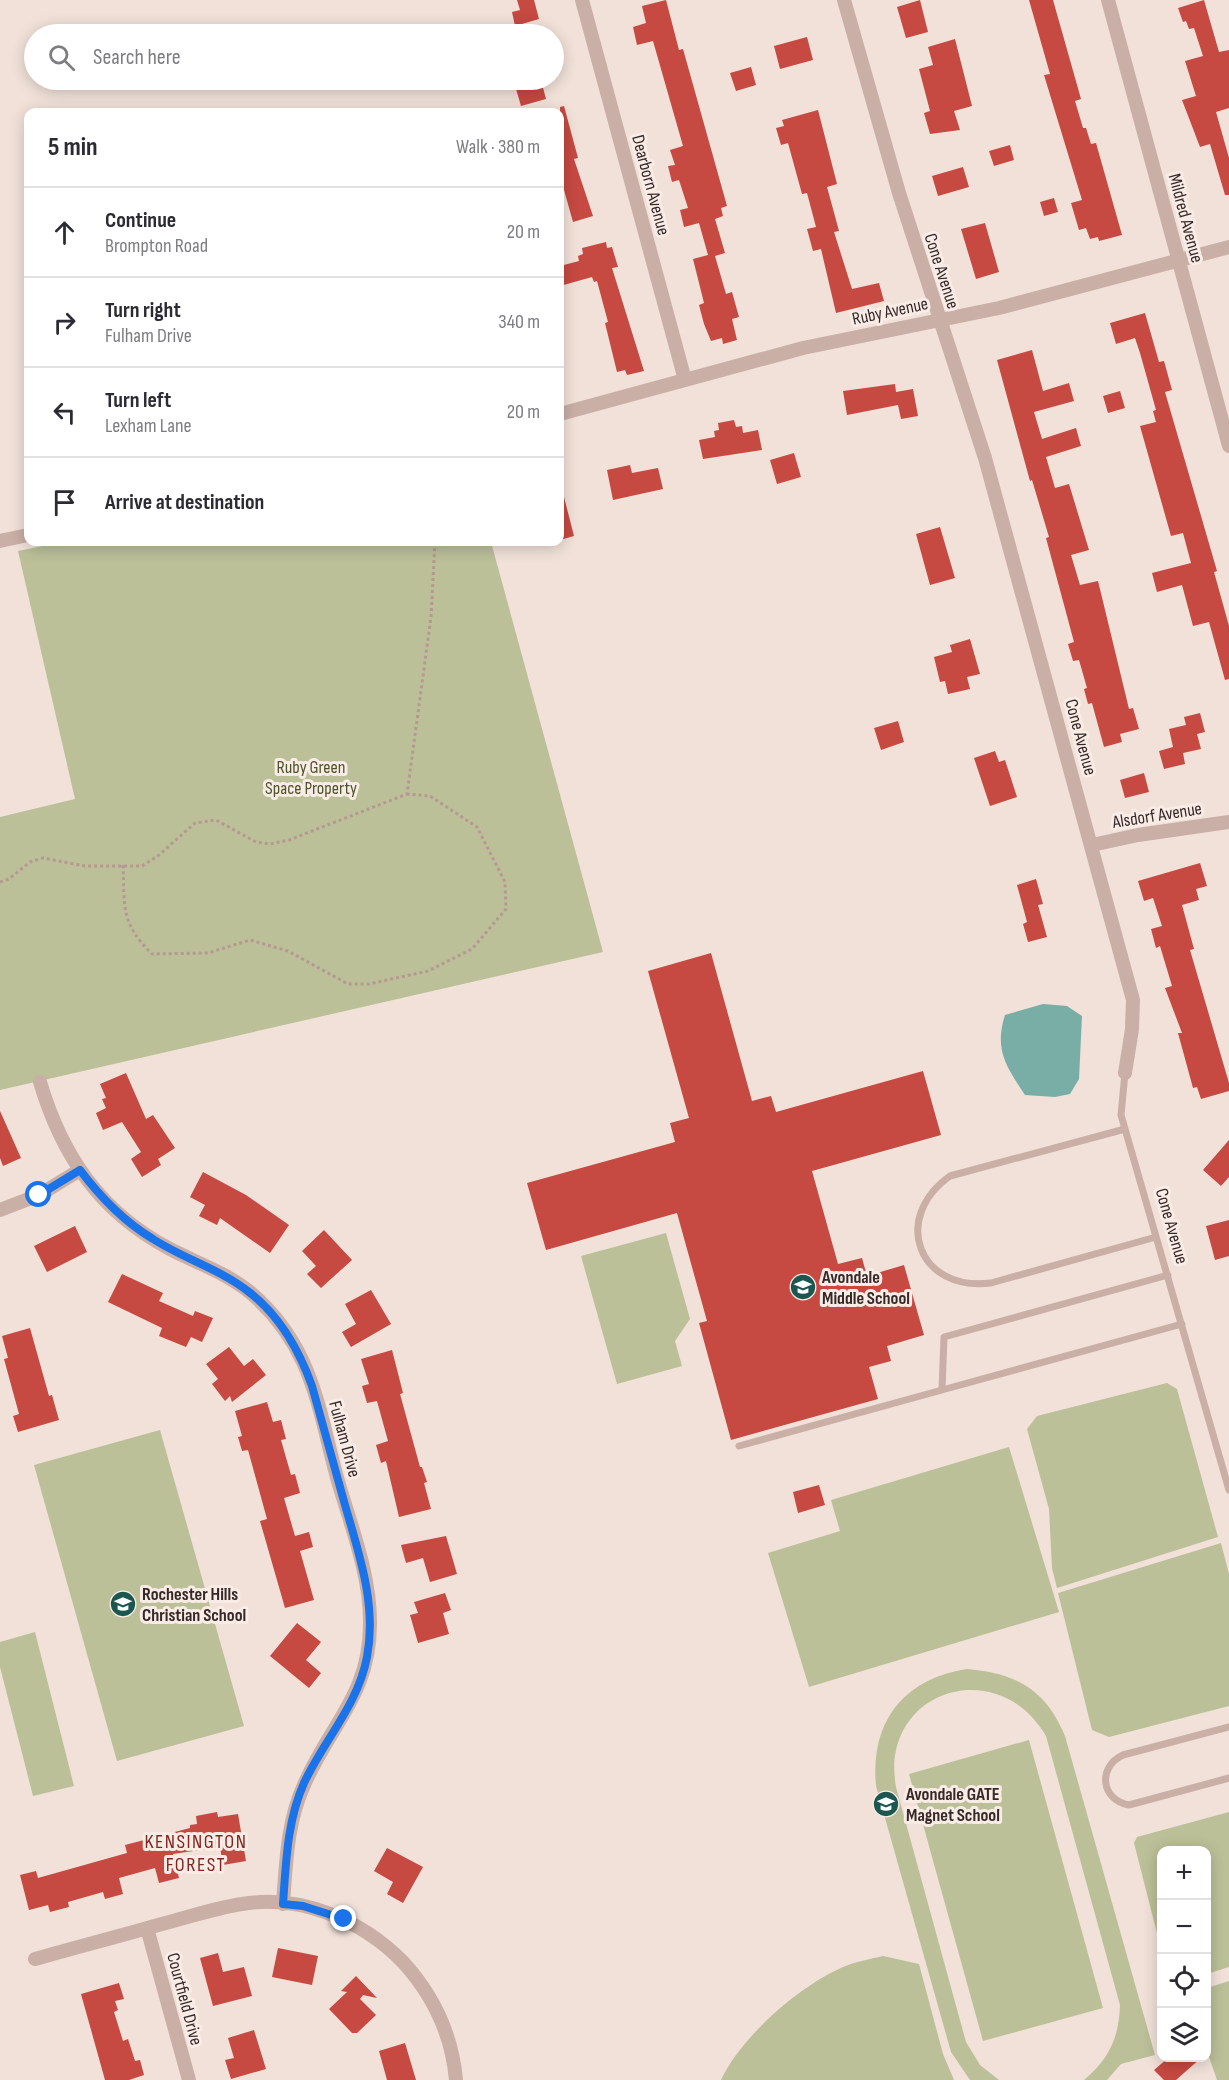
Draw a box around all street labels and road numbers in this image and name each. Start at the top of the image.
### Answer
street label: Dearborn Avenue [627,133,674,238]
street label: Mildred Avenue [1164,171,1207,265]
street label: Cone Avenue [920,231,964,311]
street label: Ruby Avenue [850,293,930,330]
street label: Cone Avenue [1060,697,1101,777]
street label: Alsdorf Avenue [1110,798,1203,833]
street label: Cone Avenue [1151,1186,1192,1266]
street label: Fulham Drive [324,1399,365,1480]
street label: Courtfield Drive [162,1951,207,2048]

